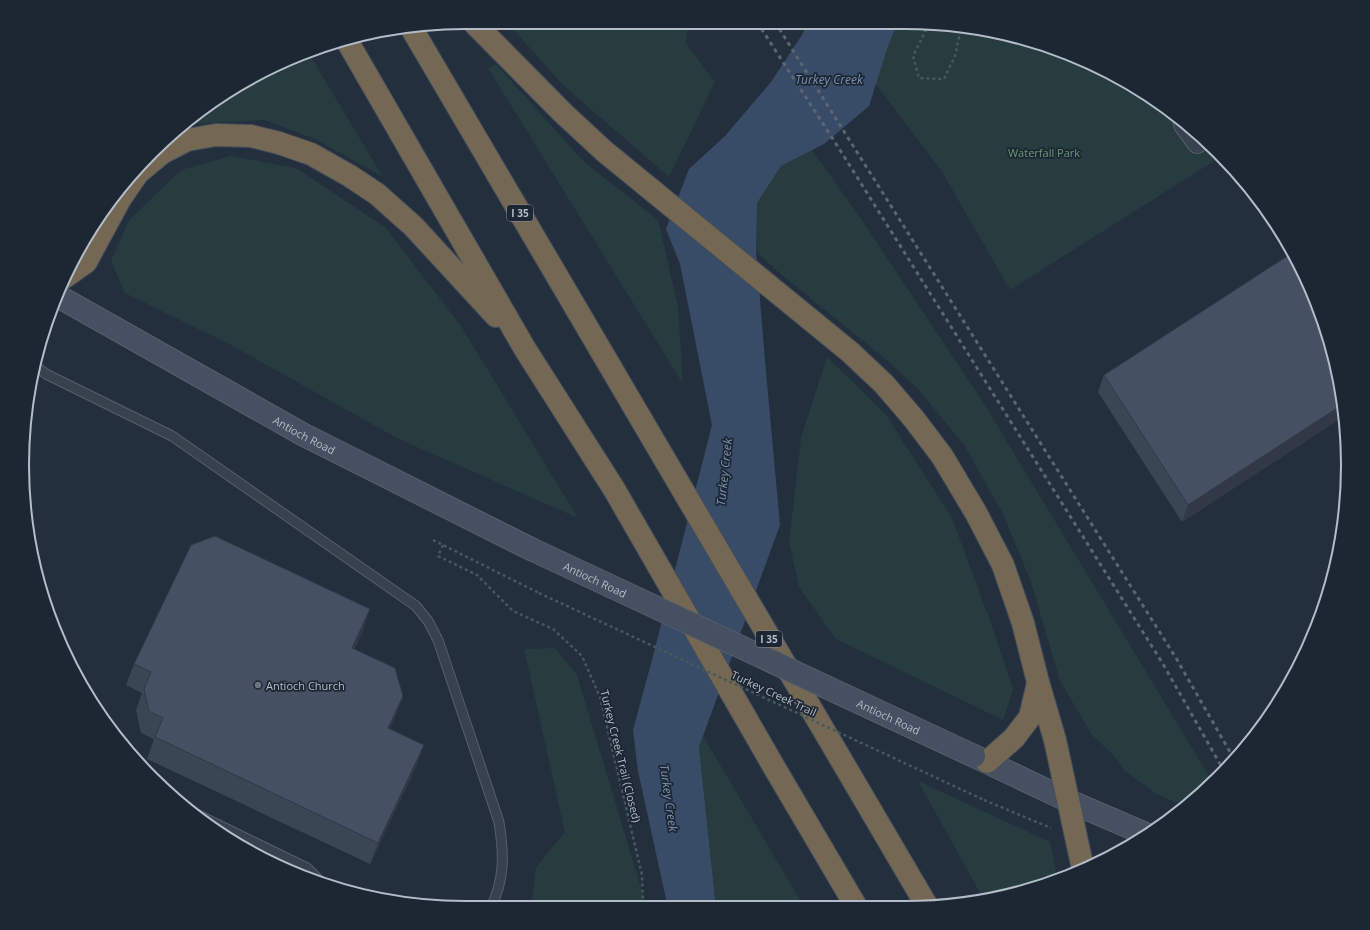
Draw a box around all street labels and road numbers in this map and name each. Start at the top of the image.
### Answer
road number: I 35 [507,205,533,221]
street label: Antioch Road [271,412,338,457]
street label: Antioch Road [561,558,629,600]
road number: I 35 [756,631,782,647]
street label: Turkey Creek Trail [729,667,819,719]
street label: Turkey Creek Trail (Closed) [597,688,645,824]
street label: Antioch Road [855,695,923,737]

